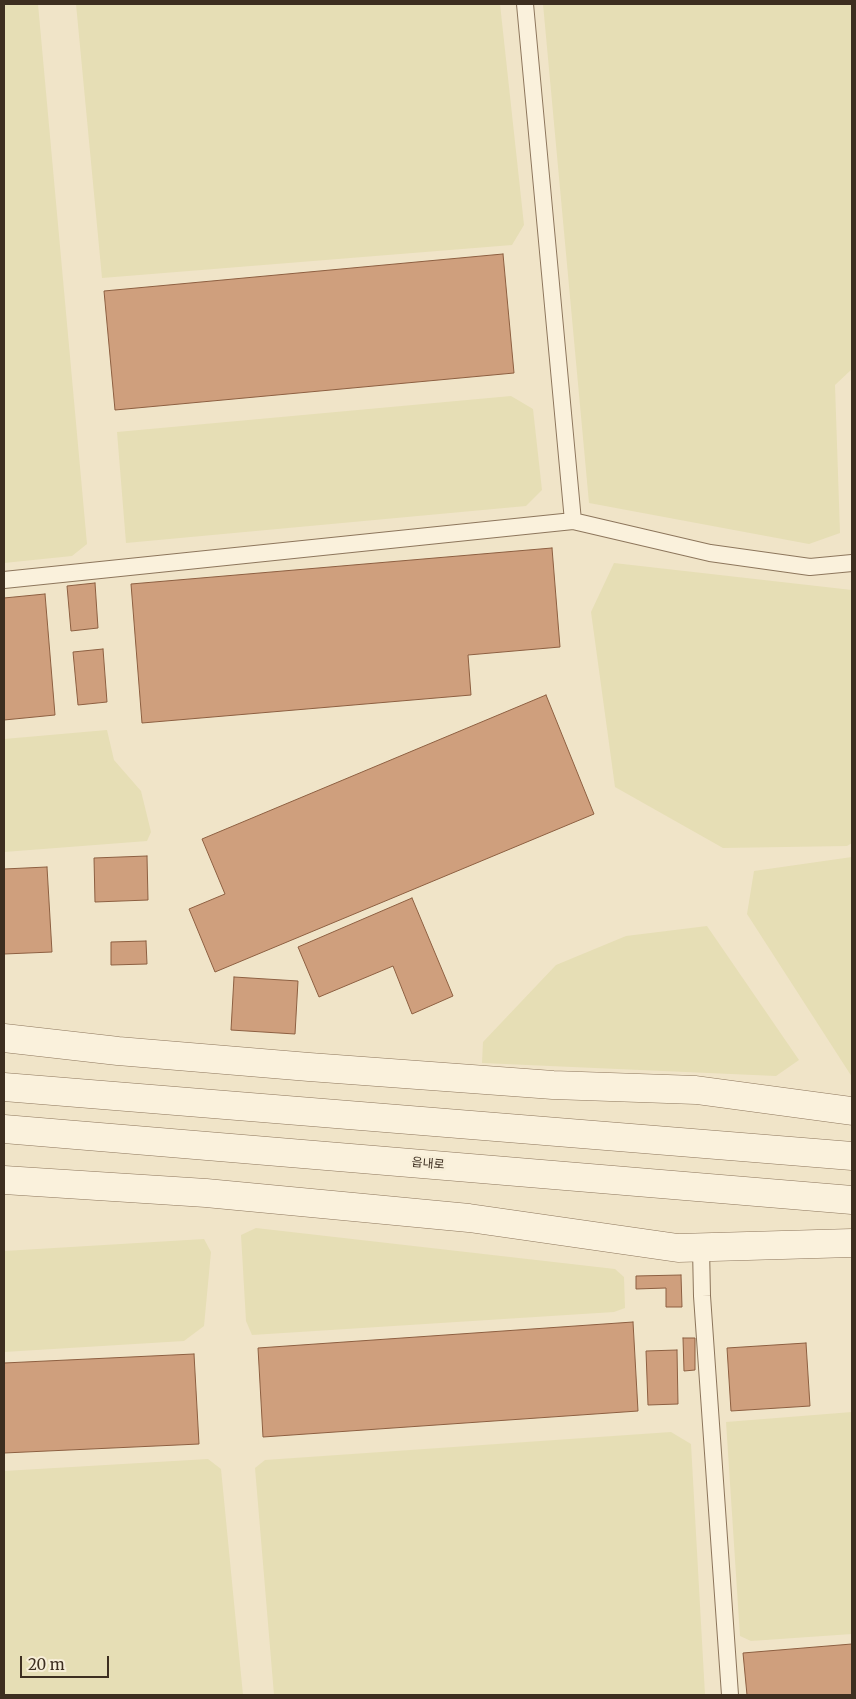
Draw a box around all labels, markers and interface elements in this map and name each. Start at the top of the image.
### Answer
street label: 읍내로 [411,1155,445,1173]
scale bar [22,1646,111,1678]
text: 20 m [28,1655,65,1674]

